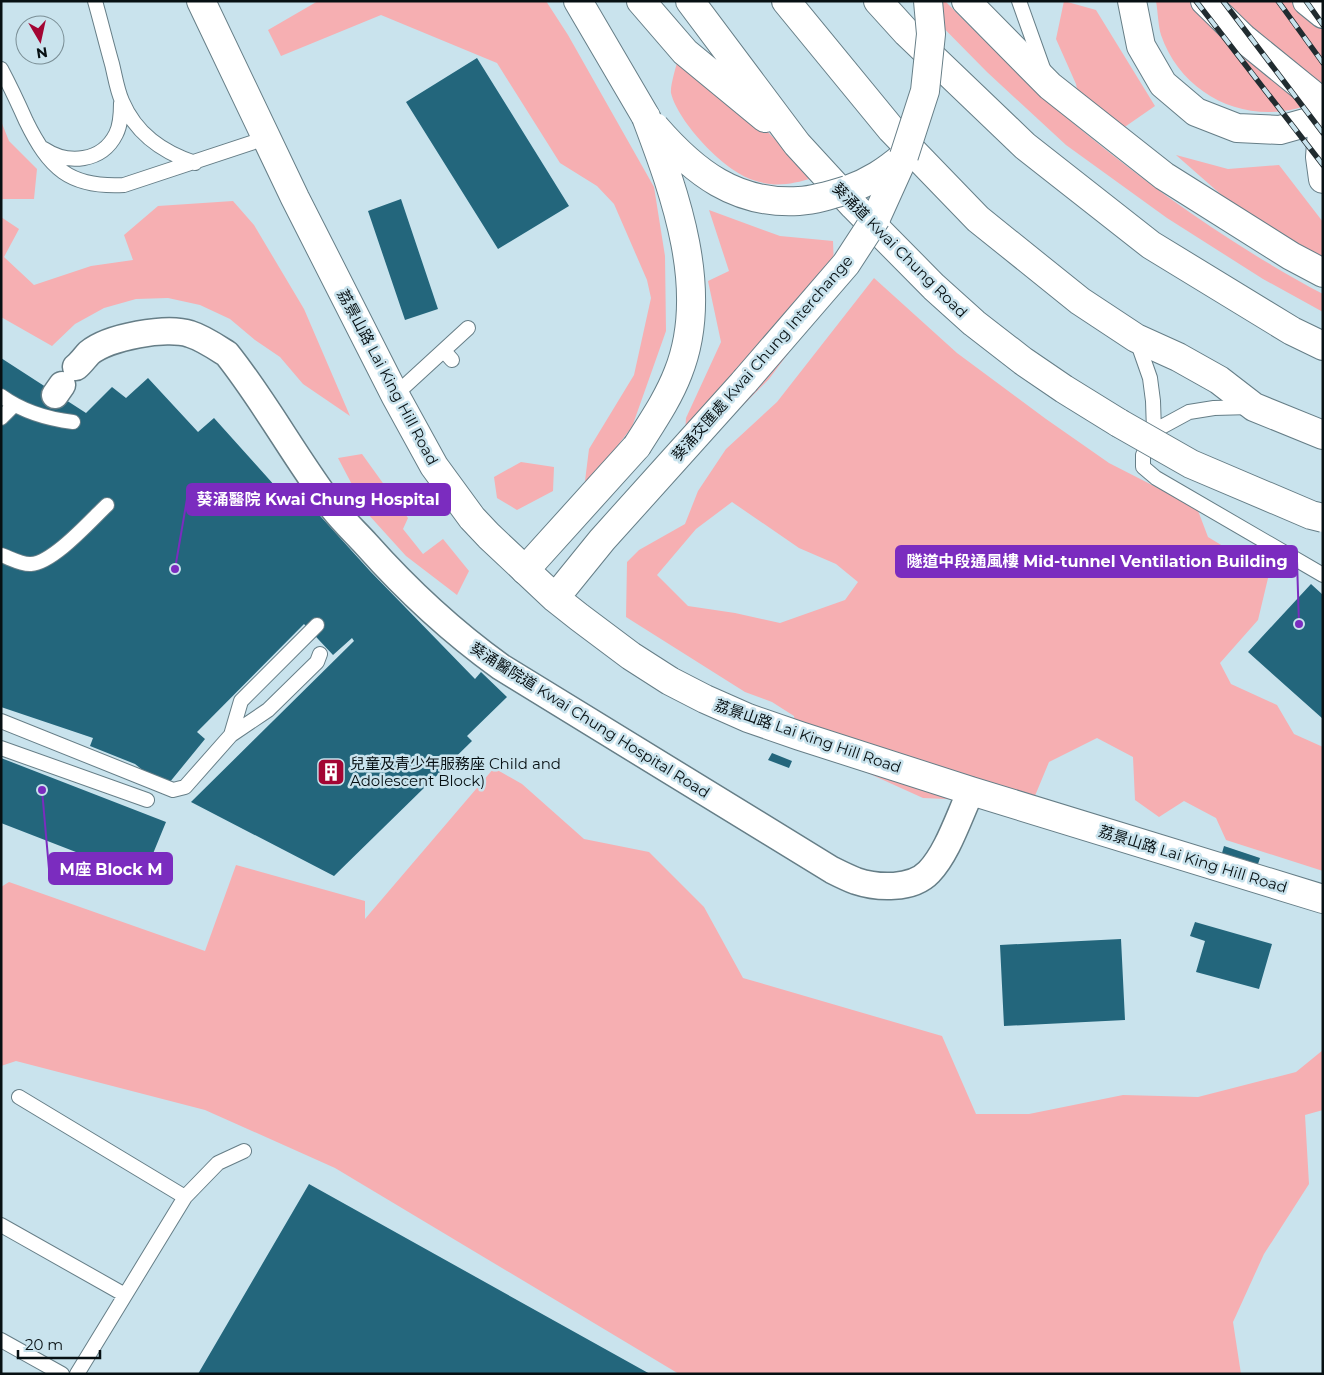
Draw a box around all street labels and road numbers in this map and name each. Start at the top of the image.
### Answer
street label: 葵涌道 Kwai Chung Road [829,179,971,321]
street label: 葵涌交匯處 Kwai Chung Interchange [668,251,856,465]
street label: 荔景山路 Lai King Hill Road [334,286,442,468]
street label: 葵涌醫院道 Kwai Chung Hospital Road [467,638,713,802]
street label: 荔景山路 Lai King Hill Road [712,695,904,777]
street label: 荔景山路 Lai King Hill Road [1096,821,1290,897]

